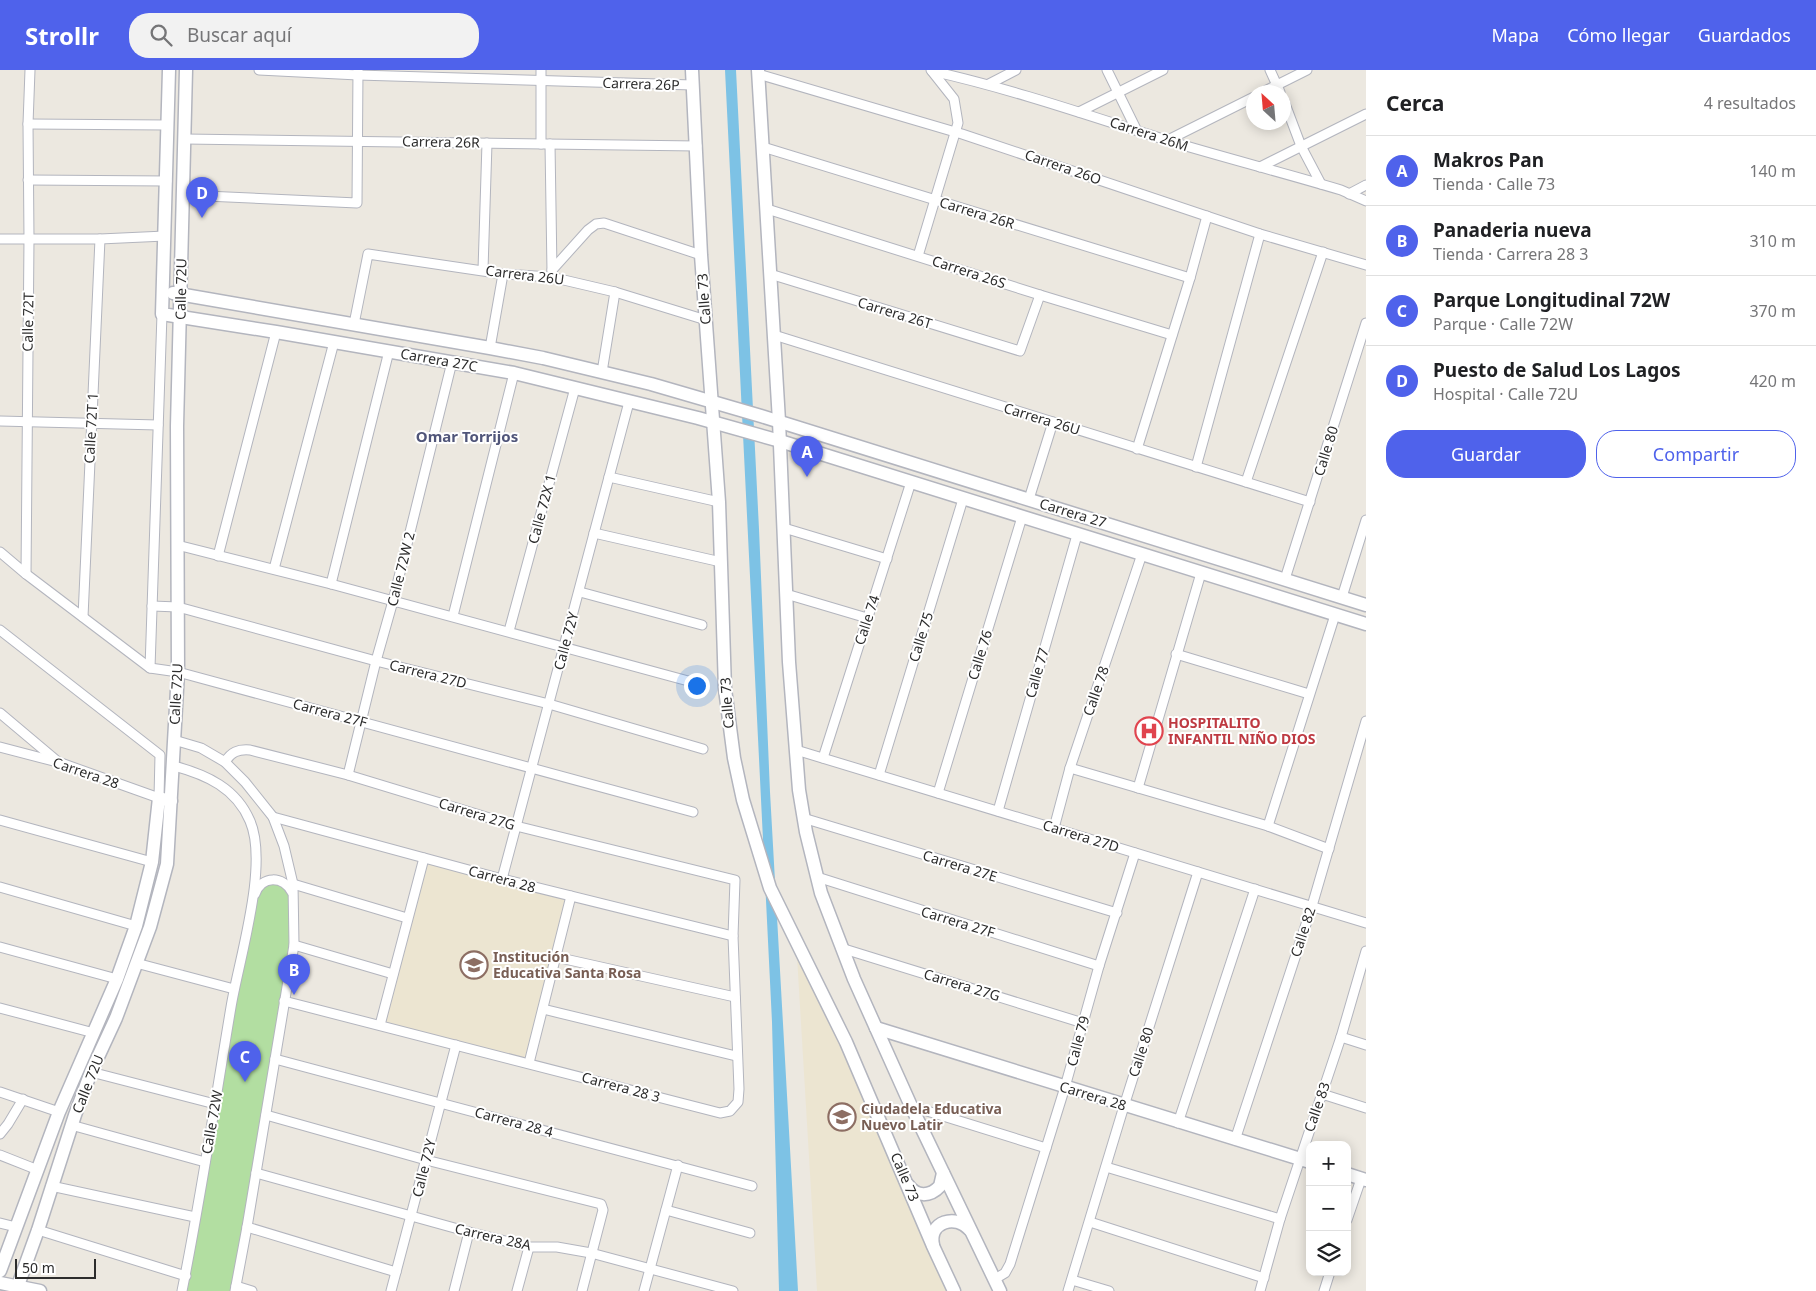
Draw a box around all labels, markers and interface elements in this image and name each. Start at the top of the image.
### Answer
search box [129,13,479,58]
text: Strollr [25,19,99,52]
icon: search [147,21,175,49]
text: Buscar aquí [187,22,292,48]
text: Mapa [1492,23,1539,47]
text: Cómo llegar [1567,23,1670,47]
text: Guardados [1698,23,1791,47]
street label: Carrera 26P [602,73,680,94]
north arrow [1246,85,1291,130]
text: Cerca [1386,89,1444,117]
text: 4 resultados [1704,92,1796,114]
street label: Carrera 26M [1107,112,1191,155]
street label: Carrera 26R [402,131,480,152]
street label: Carrera 26O [1022,145,1104,189]
text: Makros Pan [1433,147,1544,173]
text: A [1396,160,1408,182]
text: 140 m [1749,160,1796,182]
text: Tienda · Calle 73 [1433,173,1555,195]
pin: D [186,177,218,218]
street label: Carrera 26R [937,192,1017,233]
text: Panaderia nueva [1433,217,1592,243]
text: B [1397,230,1407,252]
text: 310 m [1749,230,1796,252]
text: Tienda · Carrera 28 3 [1433,243,1588,265]
street label: Carrera 26S [930,251,1009,292]
street label: Calle 72U [170,258,191,320]
street label: Carrera 26U [485,260,565,289]
street label: Calle 73 [692,273,715,325]
text: Parque Longitudinal 72W [1433,287,1670,313]
street label: Calle 72T [17,292,38,352]
street label: Carrera 26T [856,292,935,333]
text: C [1397,300,1407,322]
text: 370 m [1749,300,1796,322]
text: Parque · Calle 72W [1433,313,1573,335]
street label: Carrera 27C [399,343,479,376]
text: Puesto de Salud Los Lagos [1433,357,1681,383]
text: D [1396,370,1408,392]
text: 420 m [1749,370,1796,392]
text: Hospital · Calle 72U [1433,383,1578,405]
street label: Calle 72T 1 [79,392,102,464]
street label: Carrera 26U [1002,398,1083,439]
street label: Calle 80 [1309,423,1342,478]
district label: Omar Torrijos [416,426,518,446]
button: Guardar [1386,430,1586,478]
button: Compartir [1596,430,1796,478]
pin: A [791,436,823,477]
street label: Calle 72X 1 [523,472,560,546]
street label: Carrera 27 [1037,493,1109,532]
street label: Calle 72W 2 [382,530,419,608]
street label: Calle 74 [850,592,884,647]
street label: Calle 75 [904,609,937,664]
street label: Calle 72Y [549,610,582,672]
street label: Calle 76 [963,627,996,682]
street label: Calle 77 [1020,645,1053,700]
street label: Carrera 27D [387,655,469,692]
street label: Calle 72U [164,663,187,725]
street label: Calle 78 [1078,663,1113,718]
your location [684,673,710,699]
street label: Calle 73 [715,677,738,729]
street label: Carrera 27F [291,693,369,732]
place label: HOSPITALITO INFANTIL NIÑO DIOS [1168,713,1316,748]
hospital icon: HOSPITALITO INFANTIL NIÑO DIOS [1134,716,1164,746]
street label: Carrera 28 [50,752,122,793]
street label: Carrera 27G [437,793,518,834]
street label: Carrera 27D [1041,815,1122,856]
street label: Carrera 27E [921,845,1000,886]
street label: Carrera 28 [466,860,538,897]
street label: Carrera 27F [919,901,997,942]
street label: Calle 82 [1286,904,1320,959]
place label: Institución Educativa Santa Rosa [493,947,641,982]
school or university icon: Institución Educativa Santa Rosa [459,950,489,980]
pin: B [278,954,310,995]
street label: Carrera 27G [922,964,1003,1005]
street label: Calle 79 [1062,1014,1093,1068]
street label: Calle 80 [1124,1024,1158,1079]
pin: C [229,1041,261,1082]
street label: Calle 72U [67,1052,108,1116]
street label: Carrera 28 3 [580,1067,662,1106]
street label: Carrera 28 [1057,1076,1129,1115]
street label: Calle 83 [1299,1079,1334,1134]
street label: Calle 72W [197,1089,226,1155]
place label: Ciudadela Educativa Nuevo Latir [861,1099,1002,1134]
street label: Carrera 28 4 [473,1102,555,1141]
school or university icon: Ciudadela Educativa Nuevo Latir [827,1102,857,1132]
street label: Calle 72Y [407,1137,440,1199]
map controls [1306,1141,1351,1276]
button: + [1306,1141,1351,1186]
street label: Calle 73 [887,1149,924,1204]
button: − [1306,1186,1351,1231]
street label: Carrera 28A [453,1219,533,1255]
button: layers [1306,1231,1351,1276]
scale bar [15,1256,96,1279]
text: 50 m [22,1258,55,1277]

